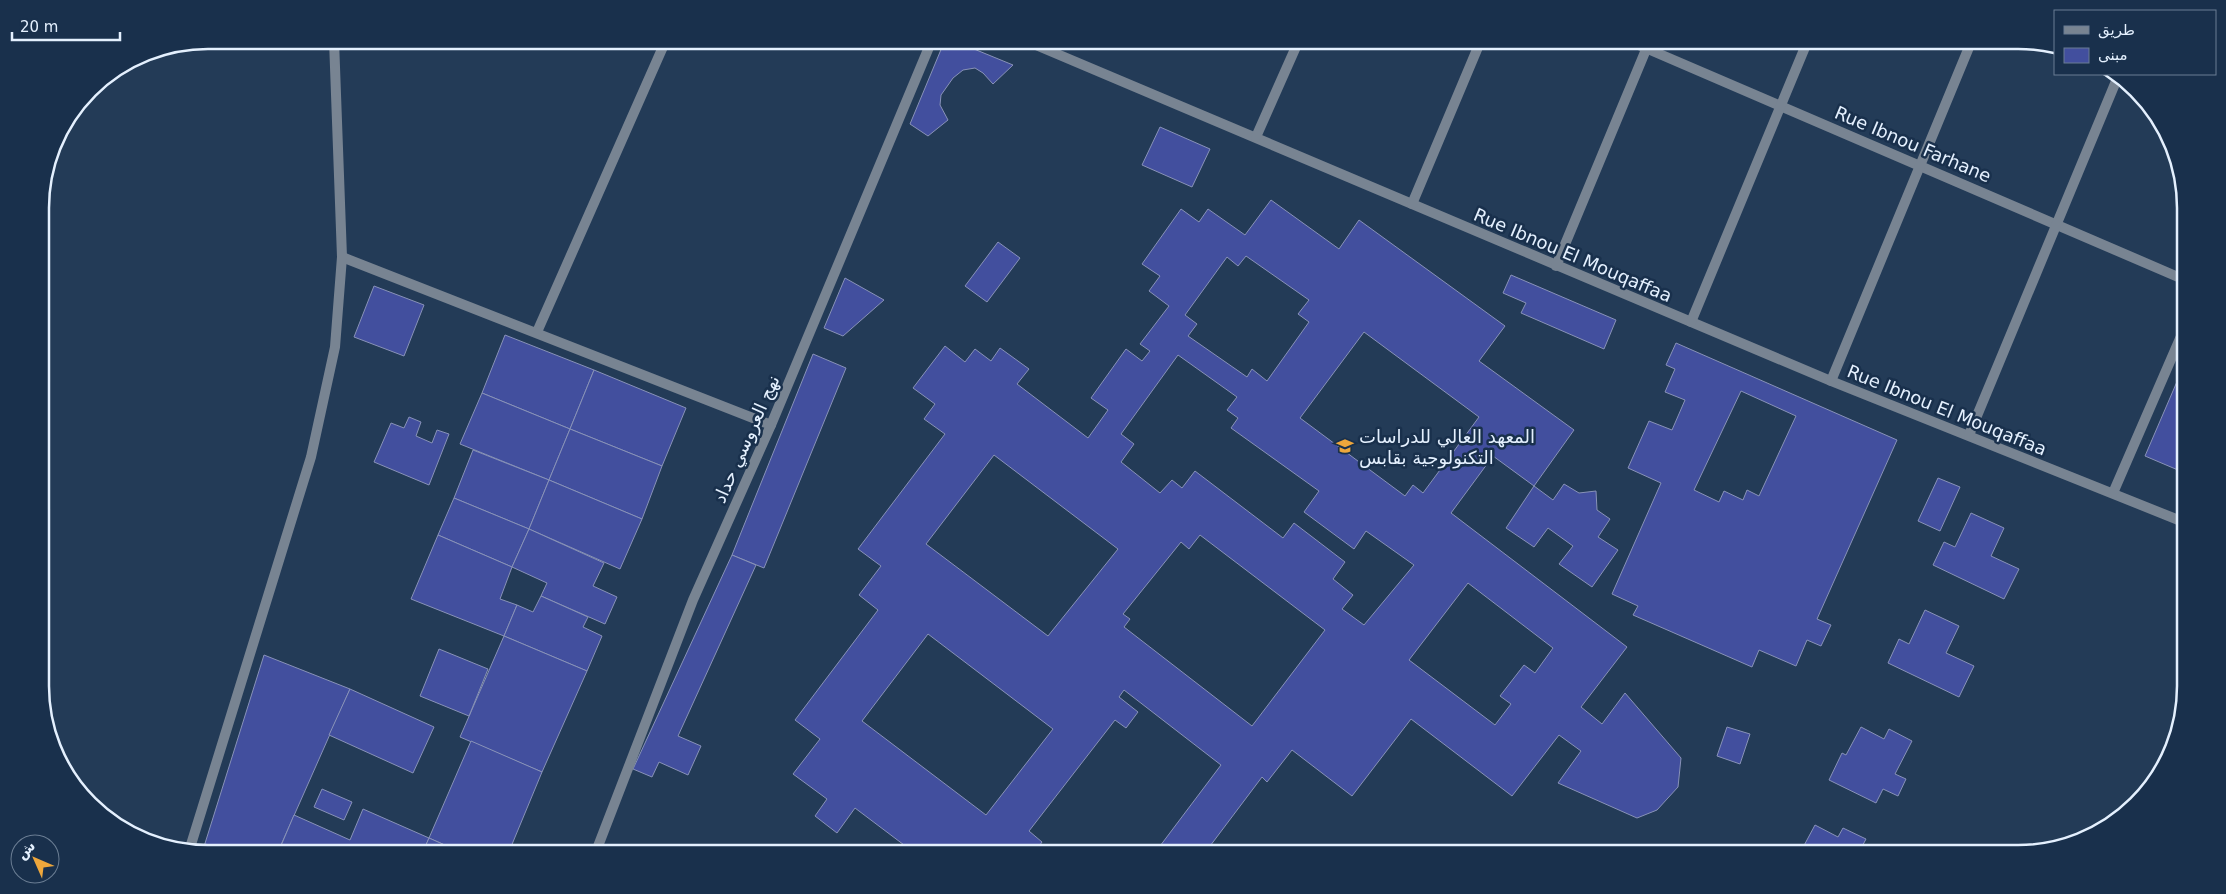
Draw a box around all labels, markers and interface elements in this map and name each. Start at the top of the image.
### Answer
scale bar [12,10,120,42]
legend [2054,10,2216,75]
text: 20 m [20,18,58,36]
text: طريق [2098,21,2135,39]
text: مبنى [2098,46,2128,64]
street label: Rue Ibnou Farhane [1832,102,1994,186]
street label: Rue Ibnou El Mouqaffaa [1471,204,1675,306]
street label: Rue Ibnou El Mouqaffaa [1844,360,2050,460]
street label: نهج العروسي حداد [708,372,785,507]
place label: المعهد العالي للدراسات التكنولوجية بقابس [1359,426,1535,469]
school or university icon: المعهد العالي للدراسات التكنولوجية بقابس [1335,436,1355,456]
north arrow [10,834,60,884]
text: ش [13,837,38,862]

